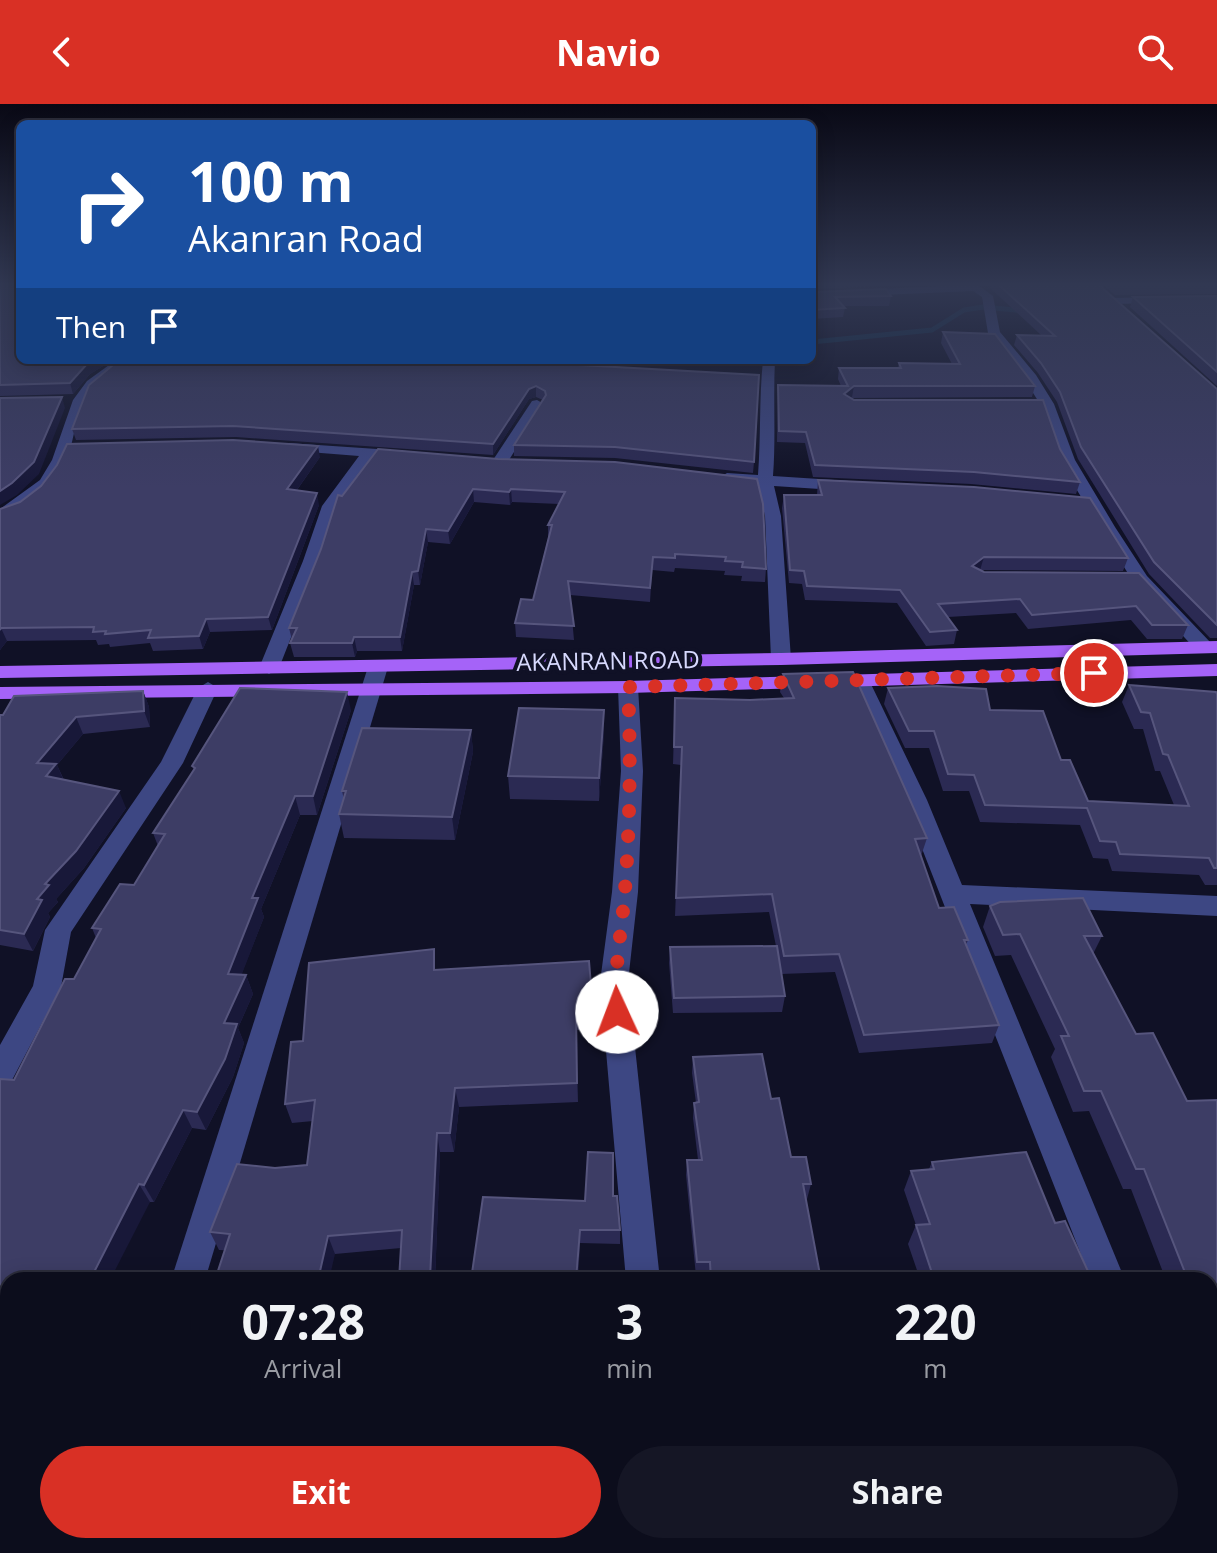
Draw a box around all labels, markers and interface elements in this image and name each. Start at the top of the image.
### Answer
text: Navio [556,28,661,77]
icon: back [40,30,84,74]
icon: search [1133,30,1177,74]
text: 100 m [188,142,354,218]
icon: right [56,152,160,256]
text: Akanran Road [188,214,424,263]
icon: arrive [142,304,186,348]
text: Then [56,306,126,347]
pin [1060,639,1128,707]
street label: AKANRAN ROAD [516,642,700,678]
icon: arrive [1072,651,1116,695]
position arrow [575,970,659,1054]
text: 07:28 [241,1289,365,1354]
text: 3 [616,1289,643,1354]
text: 220 [894,1289,977,1354]
text: Arrival [264,1350,342,1386]
text: min [606,1350,653,1386]
text: m [923,1350,947,1386]
button: Exit [40,1446,601,1538]
button: Share [617,1446,1178,1538]

